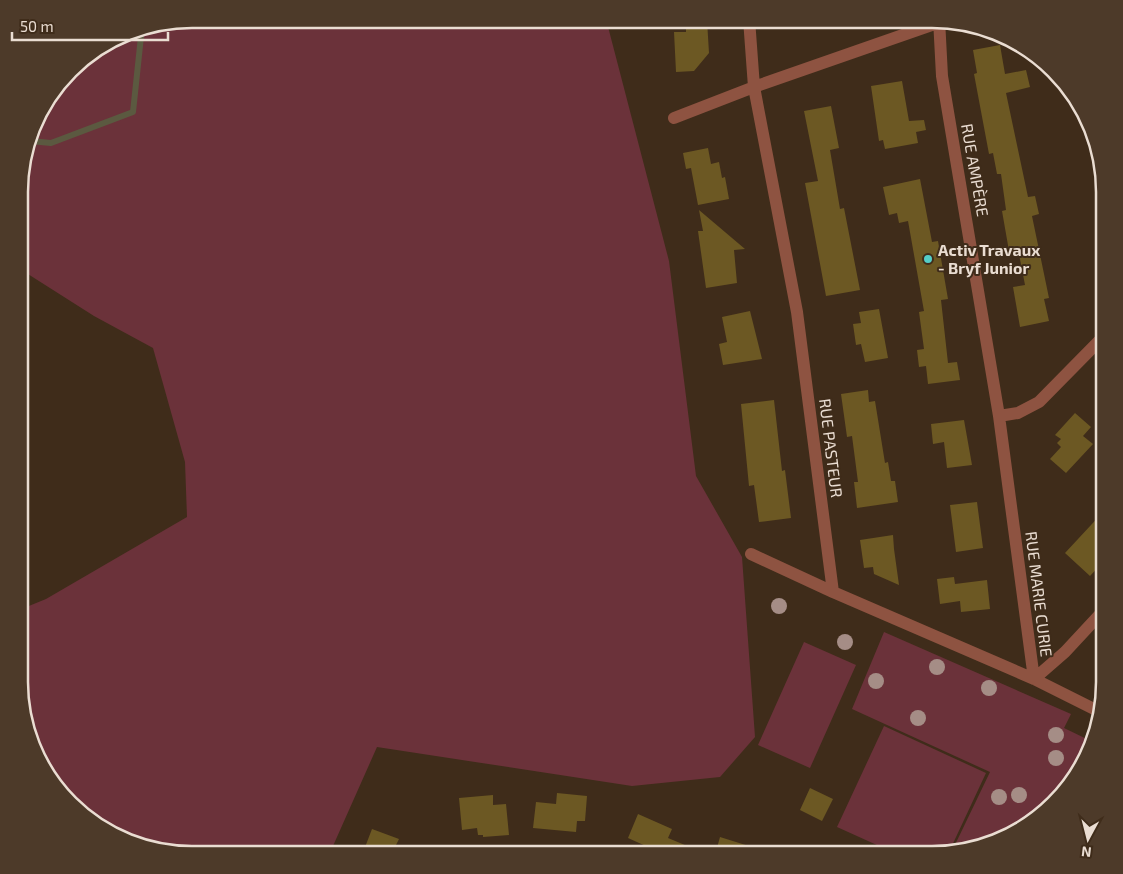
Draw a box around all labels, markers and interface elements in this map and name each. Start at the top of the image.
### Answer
scale bar [12,10,169,42]
text: 50 m [20,17,54,35]
street label: RUE AMPÈRE [958,122,993,218]
place label: Activ Travaux - Bryf Junior [938,240,1040,278]
marker: Activ Travaux - Bryf Junior [922,253,934,265]
street label: RUE PASTEUR [816,397,847,499]
street label: RUE MARIE CURIE [1022,530,1057,658]
north arrow [1063,814,1113,864]
text: N [1080,843,1092,861]

